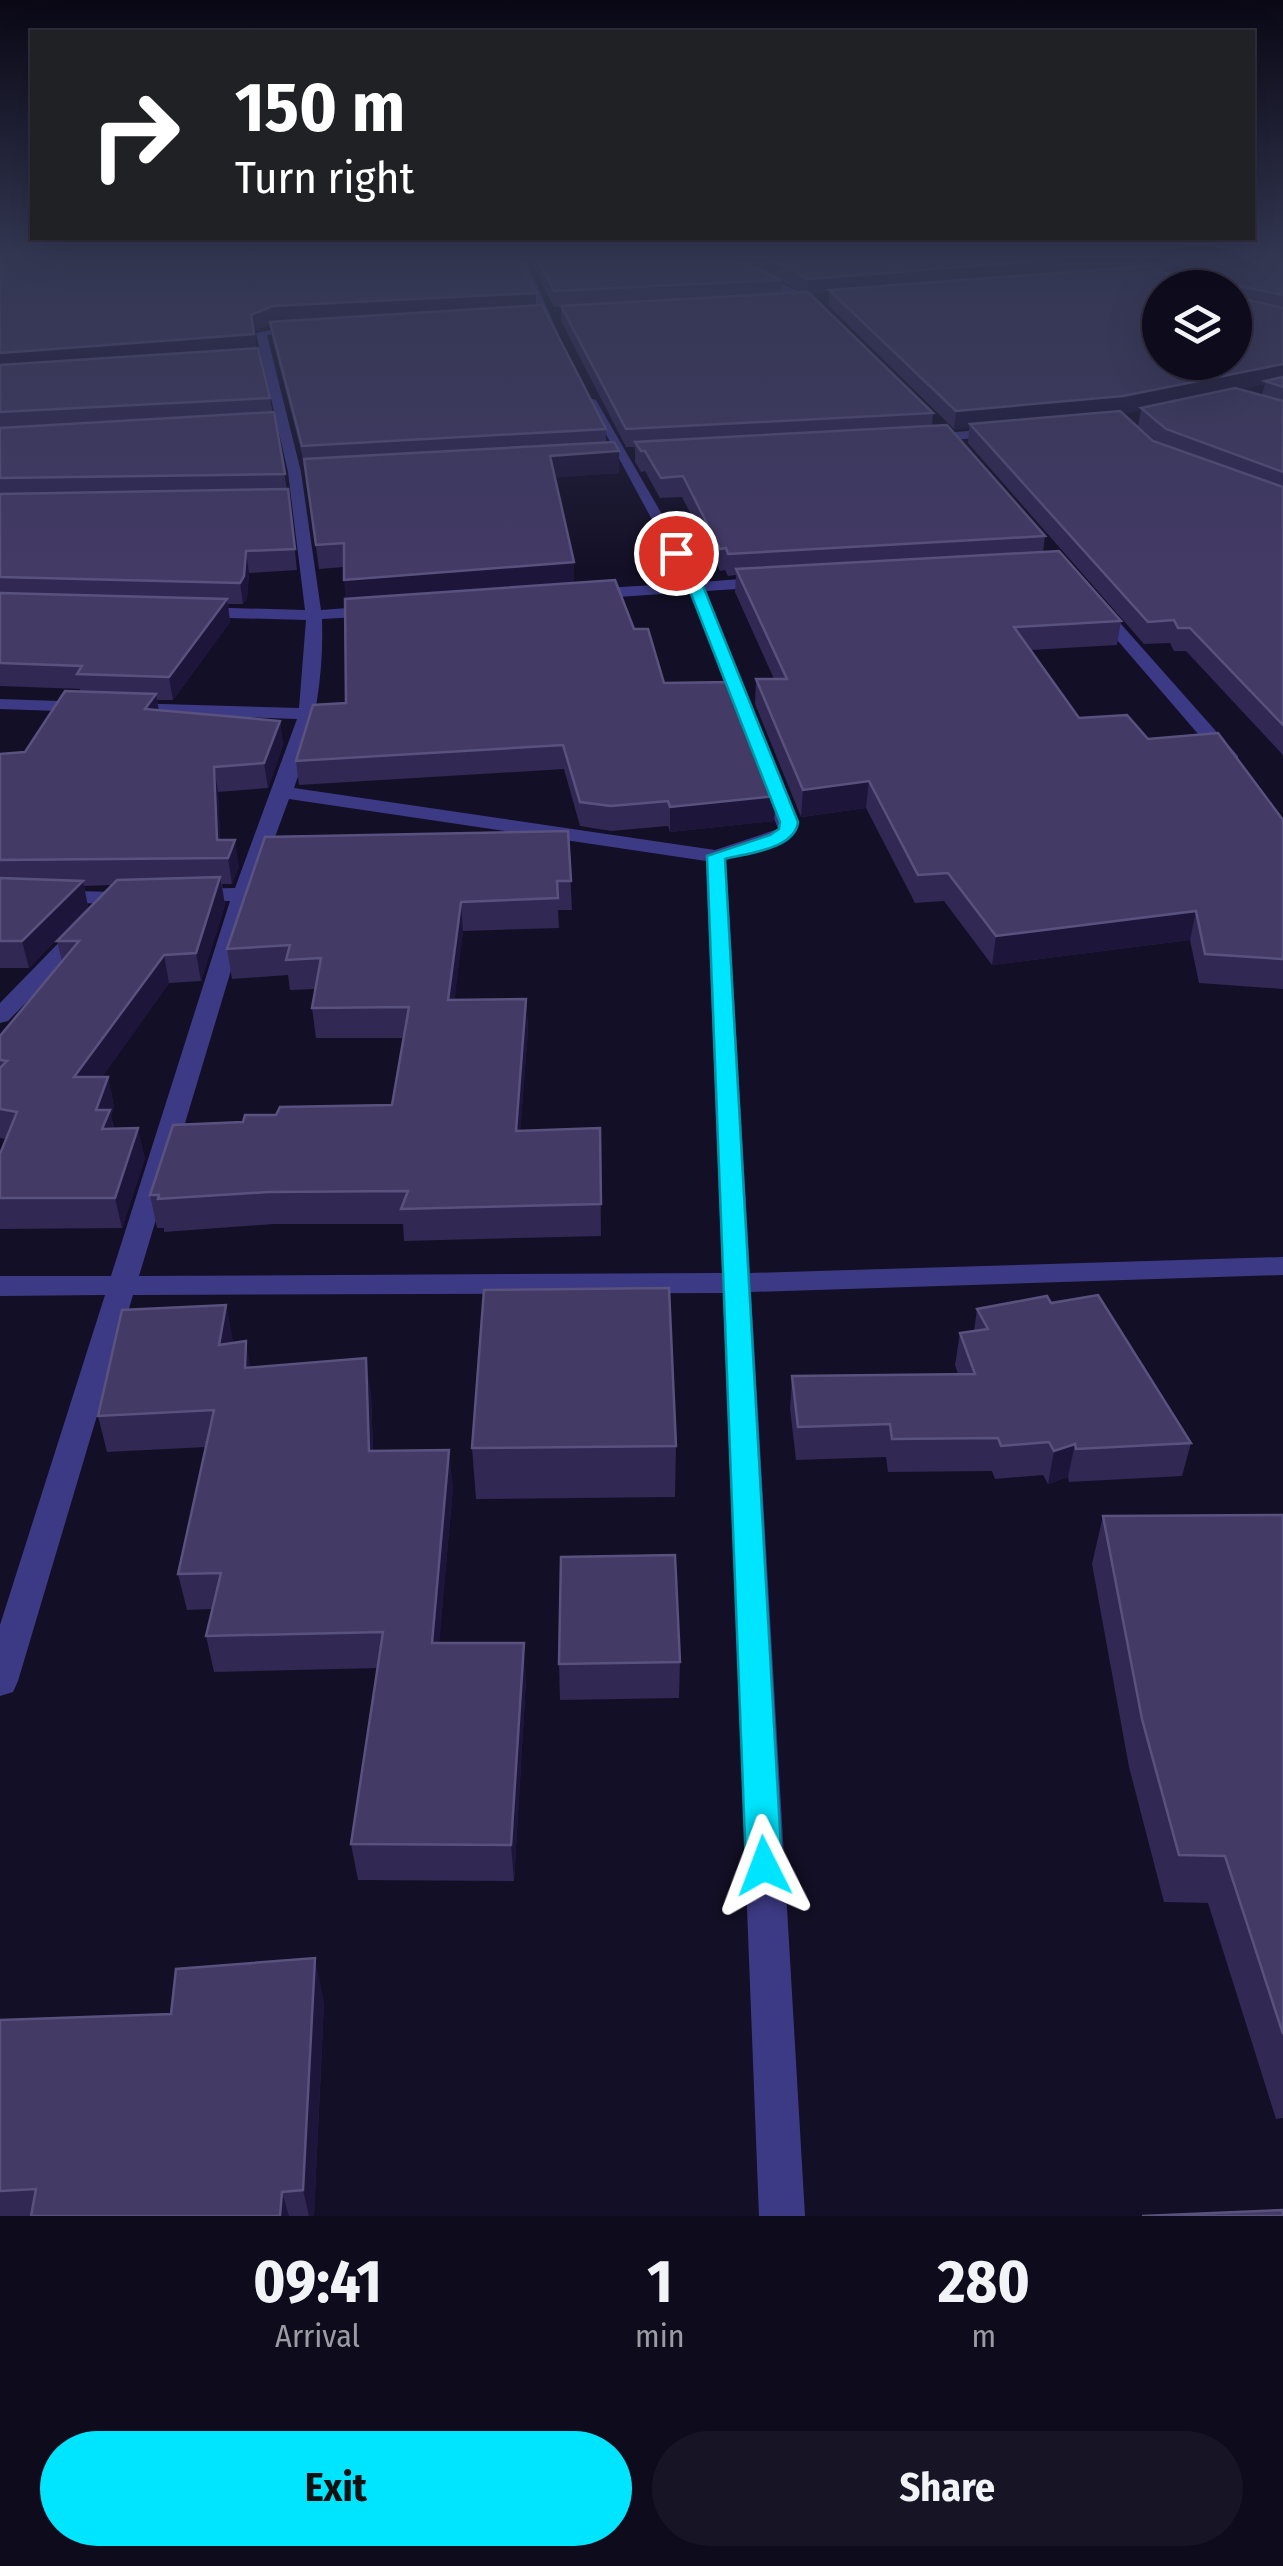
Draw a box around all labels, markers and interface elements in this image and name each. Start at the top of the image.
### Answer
text: 150 m [235,66,405,150]
icon: right [70,70,200,200]
text: Turn right [235,151,414,205]
map controls [1142,270,1252,380]
button: layers [1142,270,1252,380]
pin [634,511,719,596]
icon: arrive [649,526,704,581]
position arrow [712,1814,816,1918]
text: 09:41 [253,2246,382,2318]
text: 1 [647,2246,673,2318]
text: 280 [938,2246,1030,2318]
text: Arrival [275,2317,360,2355]
text: min [635,2317,685,2355]
text: m [972,2317,996,2355]
button: Exit [40,2431,632,2546]
button: Share [652,2431,1243,2546]

